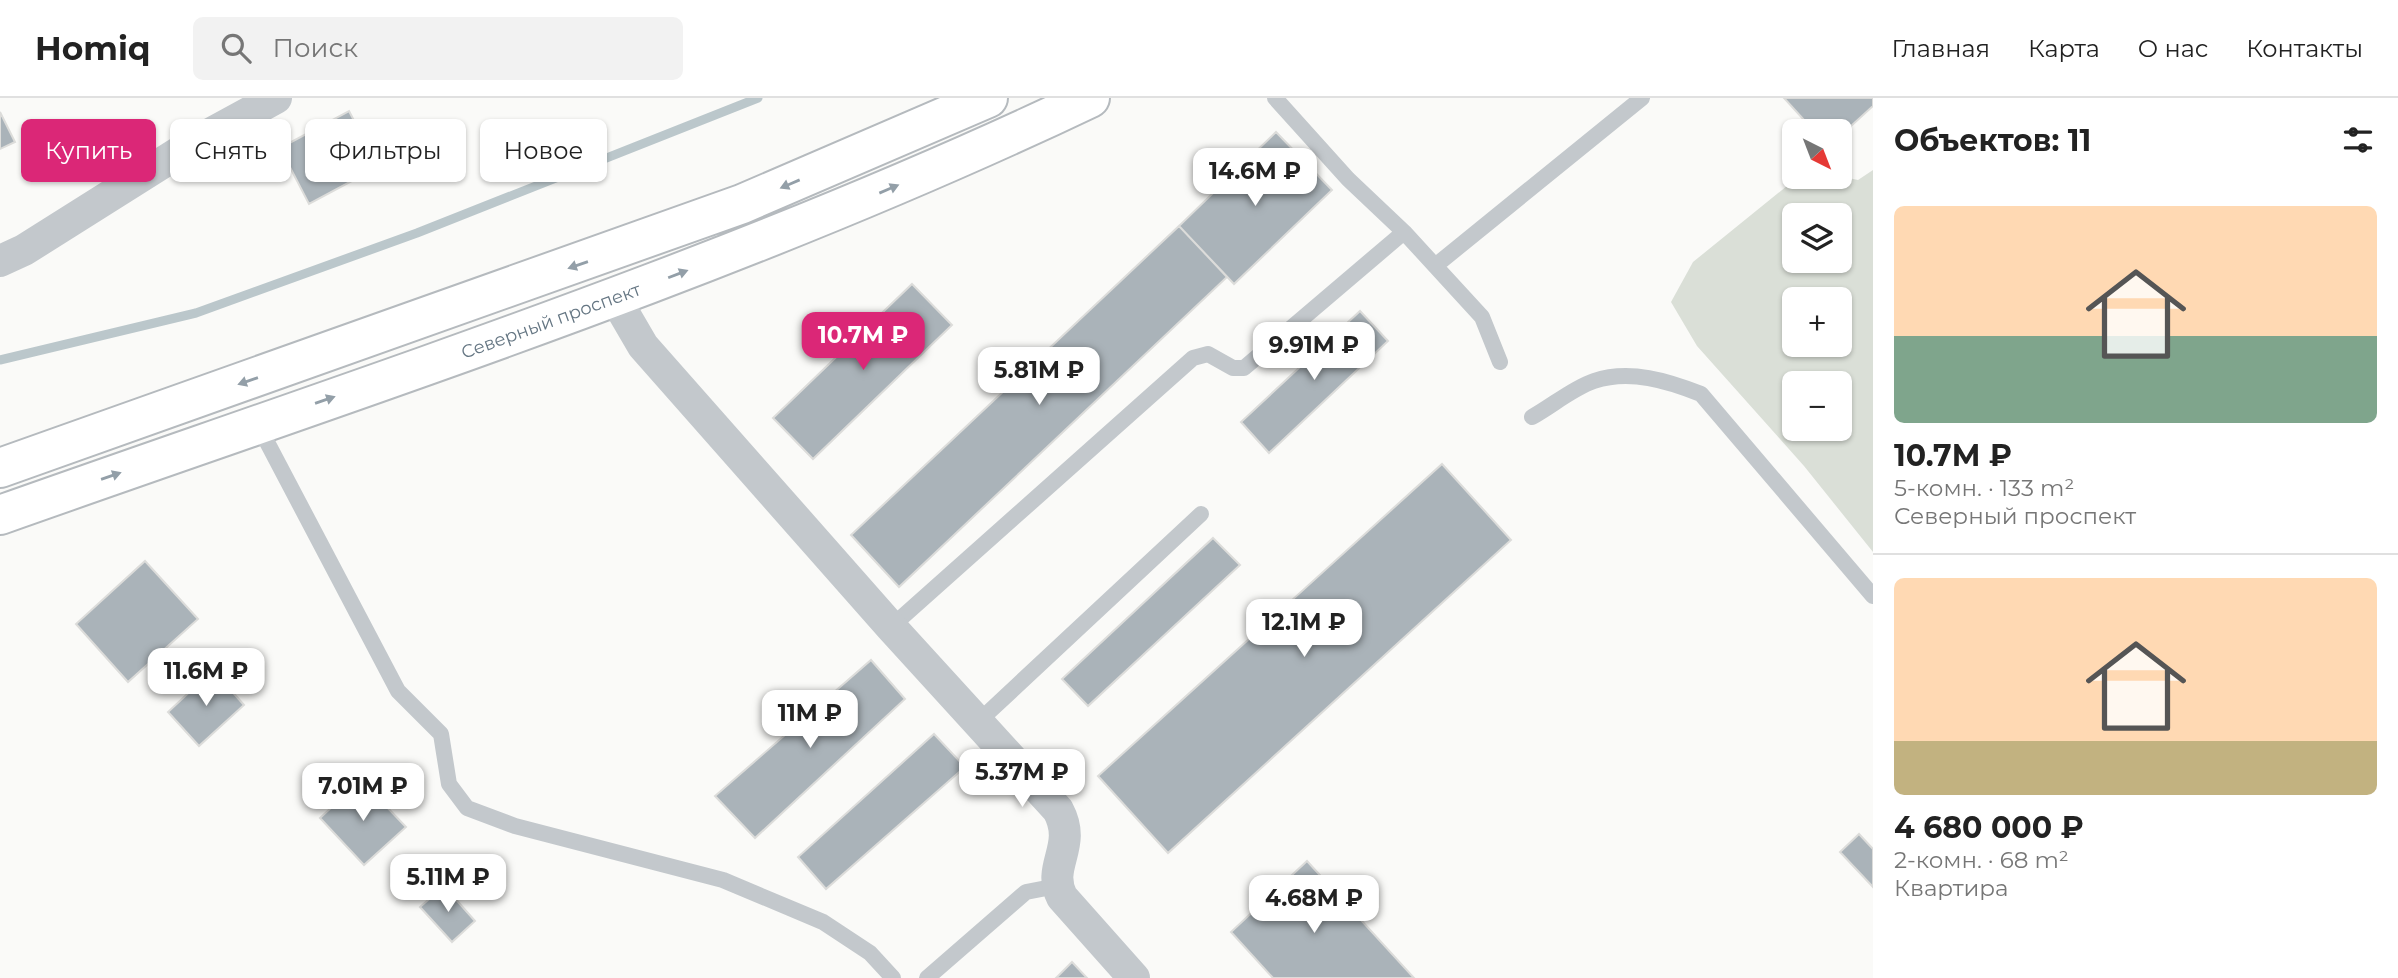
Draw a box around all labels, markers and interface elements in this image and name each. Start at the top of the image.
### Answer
search box [193,17,683,80]
text: Homiq [35,28,151,68]
icon: search [217,29,255,67]
text: Поиск [273,32,358,64]
text: Главная [1892,34,1990,63]
text: Карта [2028,34,2100,63]
text: О нас [2138,34,2208,63]
text: Контакты [2246,34,2363,63]
chip: Купить [21,119,156,182]
chip: Снять [170,119,291,182]
chip: Фильтры [305,119,466,182]
chip: Новое [480,119,607,182]
north arrow [1782,119,1852,189]
map controls [1782,119,1852,441]
icon: filters [2339,121,2377,159]
text: Объектов: 11 [1894,122,2091,159]
pin: 14.6M ₽ [1190,148,1320,208]
text: 14.6M ₽ [1209,157,1301,185]
one-way arrow [780,178,801,189]
one-way arrow [879,184,900,195]
button: layers [1782,203,1852,273]
icon: home [2073,251,2199,377]
one-way arrow [567,260,588,271]
one-way arrow [667,269,688,280]
street label: Северный проспект [458,278,644,364]
button: + [1782,287,1852,357]
pin: 10.7M ₽ [798,313,928,372]
text: 10.7M ₽ [818,321,908,349]
pin: 9.91M ₽ [1249,322,1379,382]
text: 9.91M ₽ [1269,331,1359,359]
pin: 5.81M ₽ [974,348,1104,407]
text: 5.81M ₽ [994,356,1084,384]
button: − [1782,371,1852,441]
one-way arrow [237,376,258,387]
one-way arrow [315,395,336,406]
text: 10.7M ₽ [1894,437,2012,474]
one-way arrow [100,470,121,481]
text: 5-комн. · 133 m² [1894,474,2074,502]
text: Северный проспект [1894,502,2136,530]
pin: 12.1M ₽ [1239,600,1369,659]
text: 12.1M ₽ [1262,608,1346,636]
icon: home [2073,623,2199,749]
pin: 11.6M ₽ [141,648,271,708]
text: 11.6M ₽ [164,657,248,685]
pin: 11M ₽ [761,690,859,750]
text: 11M ₽ [778,699,842,727]
pin: 5.37M ₽ [957,750,1087,809]
text: 5.37M ₽ [975,758,1069,786]
pin: 7.01M ₽ [298,764,428,823]
text: 7.01M ₽ [318,772,408,800]
text: 4 680 000 ₽ [1894,809,2084,846]
text: 2-комн. · 68 m² [1894,846,2069,874]
pin: 5.11M ₽ [383,854,513,914]
text: 5.11M ₽ [406,863,490,891]
text: Квартира [1894,874,2008,902]
pin: 4.68M ₽ [1249,876,1379,935]
text: 4.68M ₽ [1265,884,1363,912]

